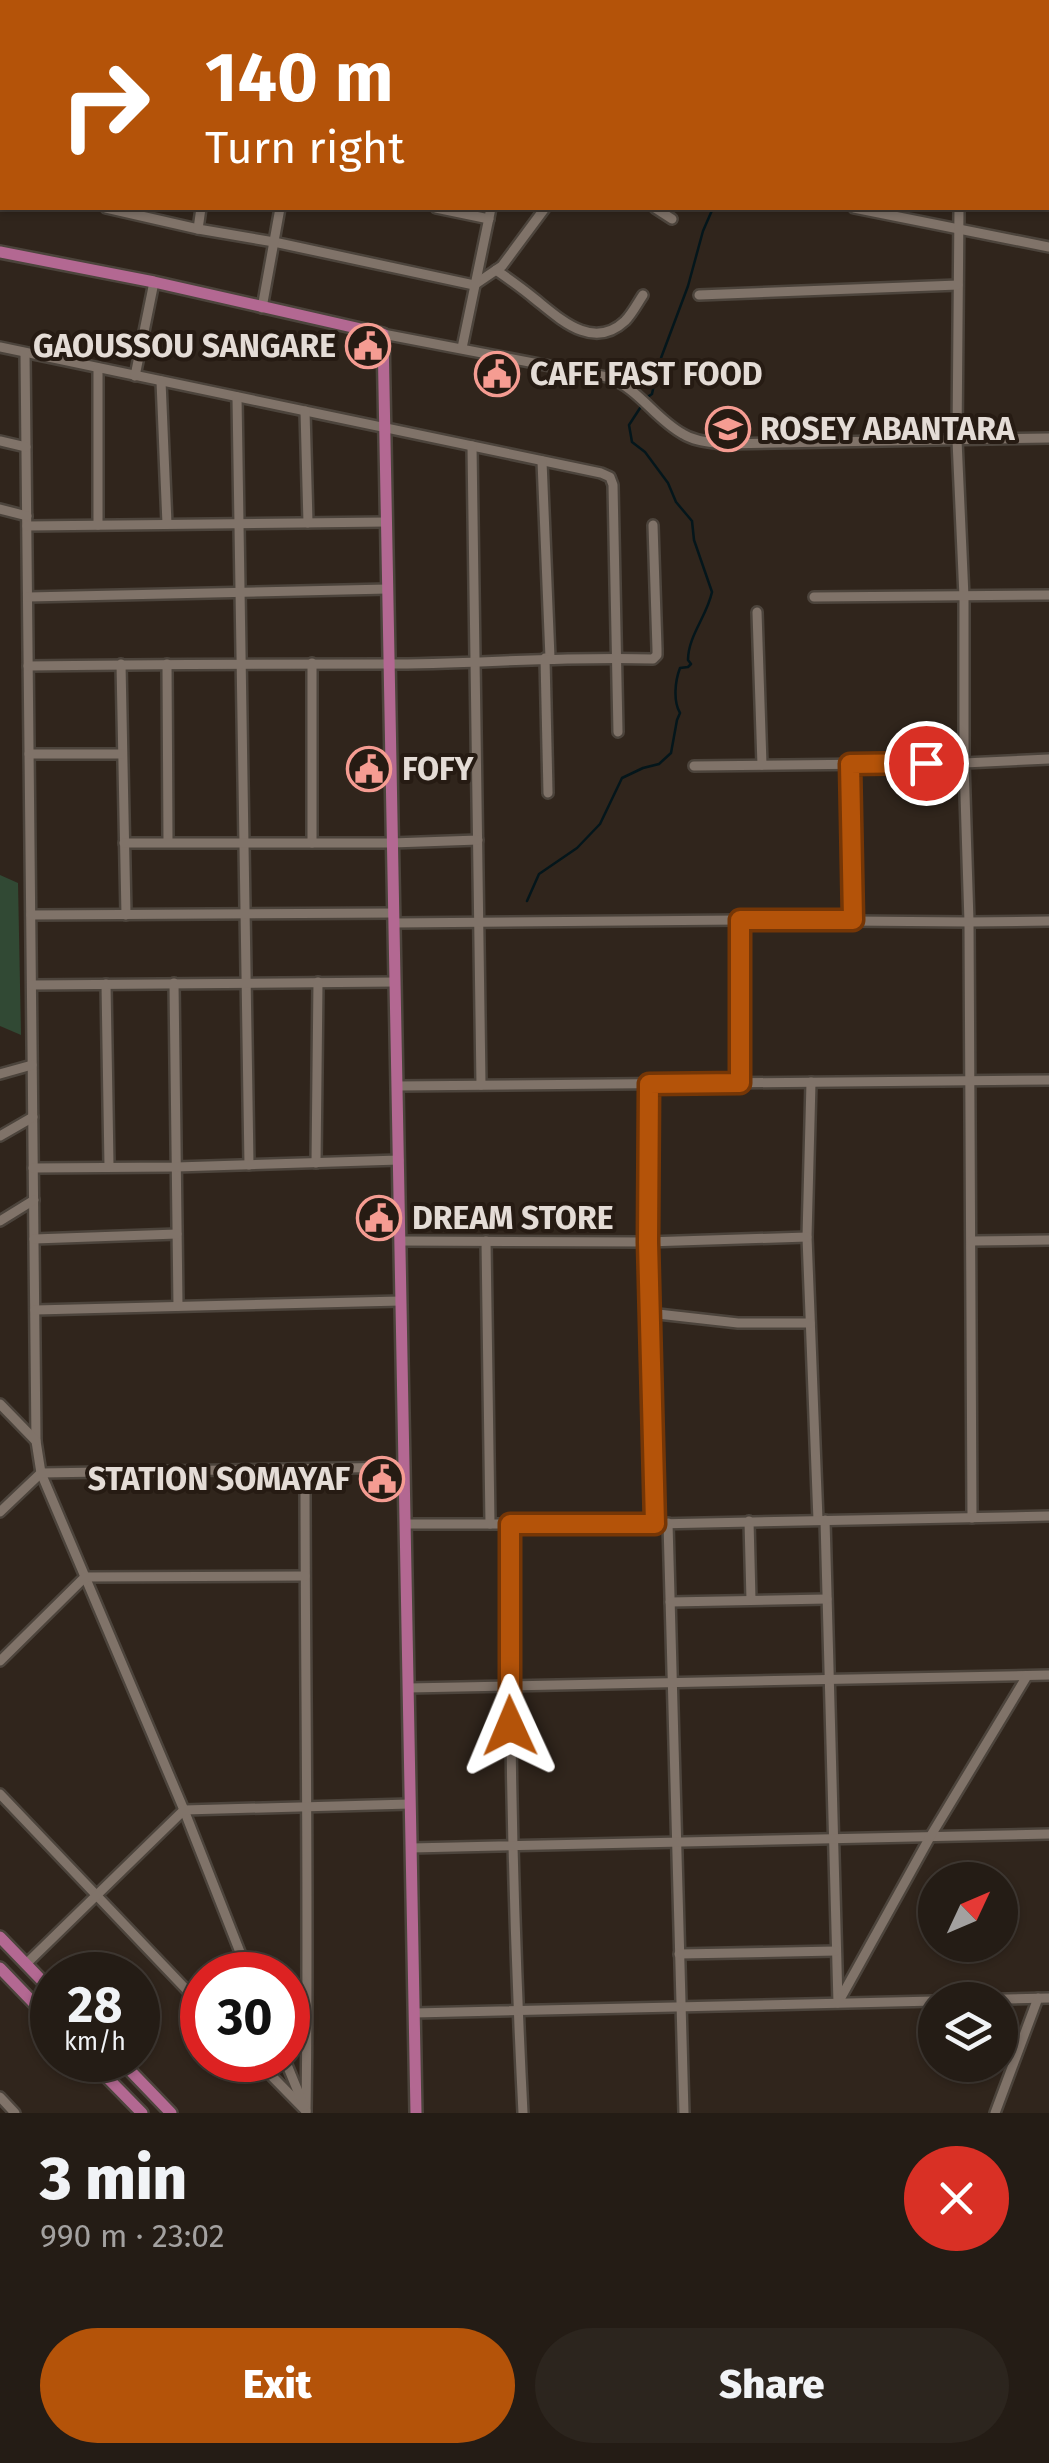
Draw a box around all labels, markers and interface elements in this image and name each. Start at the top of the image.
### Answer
text: 140 m [205,36,394,120]
icon: right [40,40,170,170]
text: Turn right [205,121,404,175]
public building icon: GAOUSSOU SANGARE [345,323,391,369]
place label: GAOUSSOU SANGARE [33,327,336,365]
public building icon: CAFE FAST FOOD [474,351,520,397]
place label: CAFE FAST FOOD [530,355,763,393]
school or university icon: ROSEY ABANTARA [705,406,751,452]
place label: ROSEY ABANTARA [760,410,1016,448]
pin [884,721,969,806]
icon: arrive [899,736,954,791]
public building icon: FOFY [346,746,392,792]
place label: FOFY [402,750,475,788]
public building icon: DREAM STORE [356,1195,402,1241]
place label: DREAM STORE [412,1199,614,1237]
public building icon: STATION SOMAYAF [359,1456,405,1502]
place label: STATION SOMAYAF [88,1460,350,1498]
position arrow [458,1674,562,1778]
north arrow [918,1862,1018,1962]
map controls [918,1862,1018,2082]
speed limit sign: 30 [180,1952,310,2082]
text: 28 [68,1975,122,2035]
button: layers [918,1982,1018,2082]
text: km/h [64,2027,126,2057]
text: 3 min [40,2143,187,2215]
button: close [904,2146,1009,2251]
text: 990 m · 23:02 [40,2217,225,2255]
button: Exit [40,2328,515,2443]
button: Share [535,2328,1009,2443]

